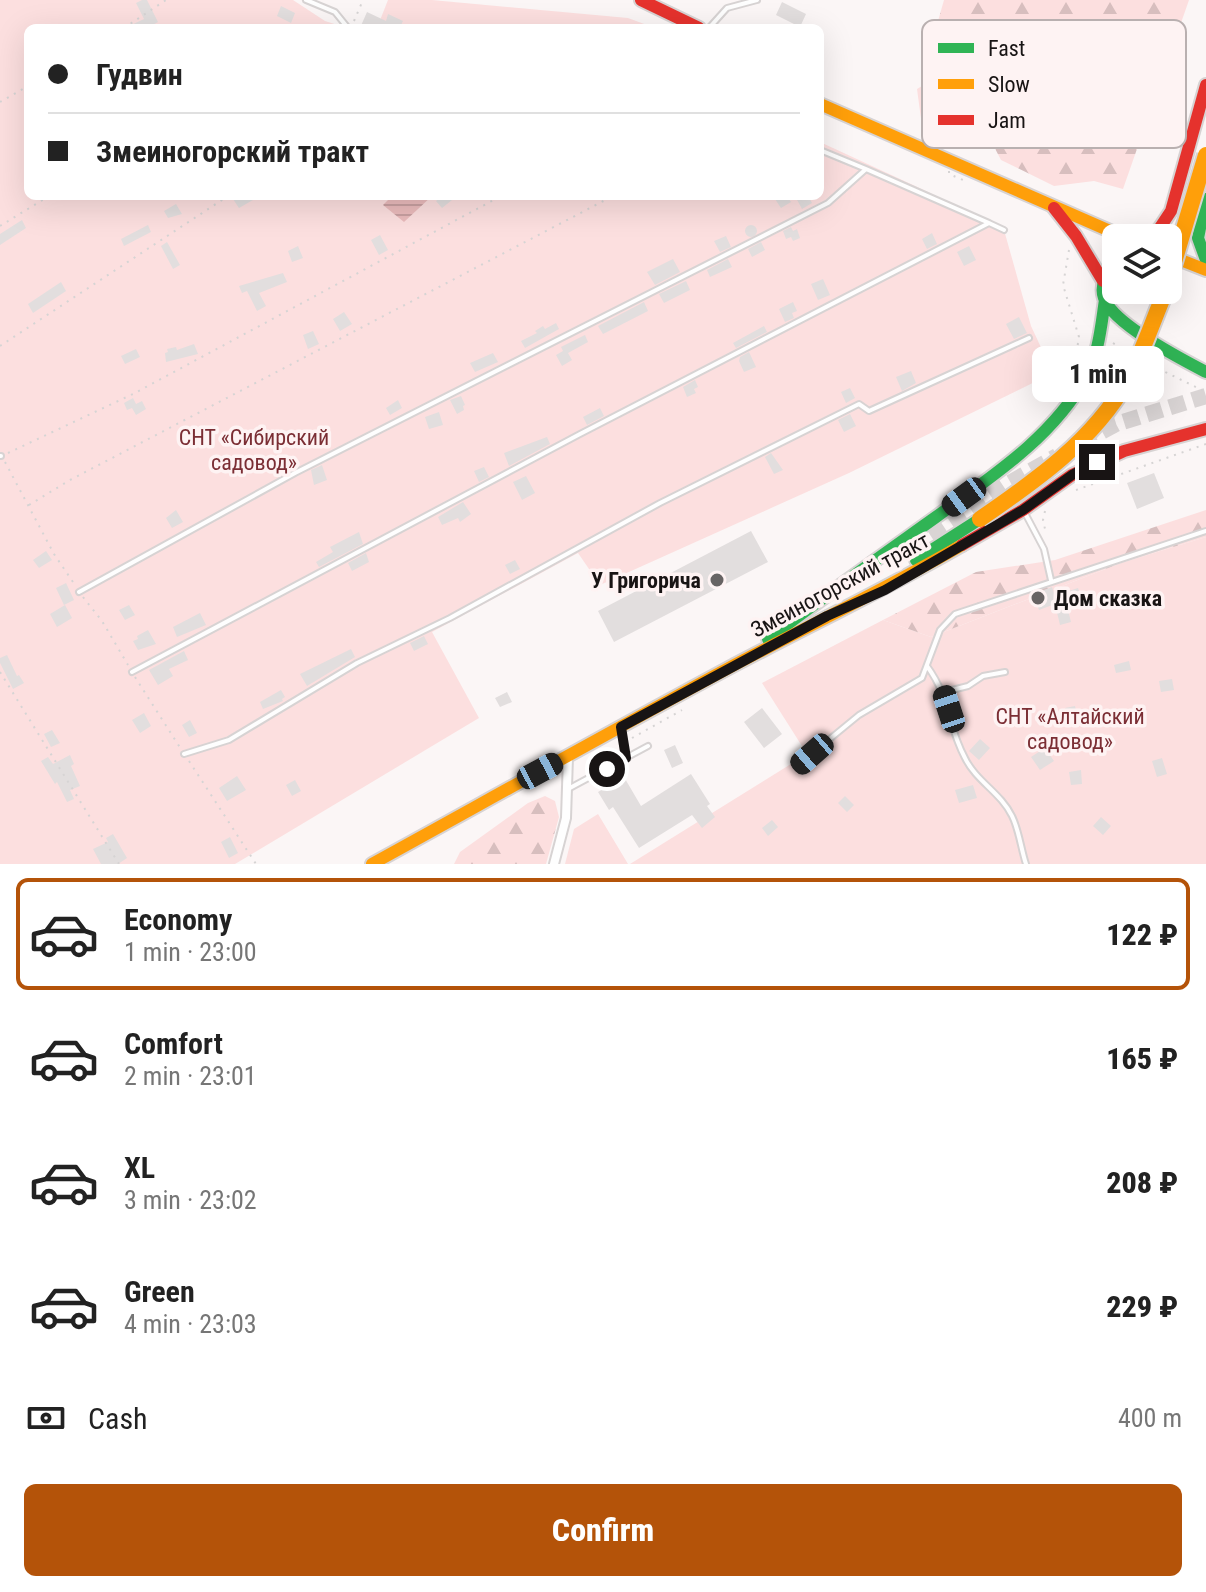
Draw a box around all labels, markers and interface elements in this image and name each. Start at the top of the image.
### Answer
legend [922,20,1186,148]
text: Fast [988,36,1025,61]
text: Гудвин [96,57,183,92]
text: Slow [988,72,1030,97]
text: Jam [988,108,1026,133]
text: Змеиногорский тракт [96,134,369,169]
map controls [1102,224,1182,304]
button: layers [1102,224,1182,304]
callout: 1 min [1031,346,1163,402]
text: 1 min [1069,359,1127,389]
park label: СНТ «Сибирский садовод» [179,425,329,475]
route end [1079,444,1115,480]
car [938,473,990,521]
street label: Змеиногорский тракт [747,527,933,643]
place label: У Григорича [591,568,701,593]
marker: У Григорича [708,571,726,589]
place label: Дом сказка [1054,586,1162,611]
marker: Дом сказка [1029,589,1047,607]
car [930,682,968,736]
park label: СНТ «Алтайский садовод» [995,704,1145,754]
car [786,729,838,779]
car [513,749,567,793]
route start [589,751,625,787]
icon: car [28,898,100,970]
text: Economy [124,902,232,937]
text: 122 ₽ [1106,917,1178,952]
text: 1 min · 23:00 [124,937,257,967]
icon: car [28,1022,100,1094]
text: Comfort [124,1026,223,1061]
text: 165 ₽ [1106,1041,1178,1076]
text: 2 min · 23:01 [124,1061,257,1091]
icon: car [28,1146,100,1218]
text: XL [124,1150,155,1185]
text: 208 ₽ [1106,1165,1178,1200]
text: 3 min · 23:02 [124,1185,257,1215]
icon: car [28,1270,100,1342]
text: Green [124,1274,195,1309]
text: 229 ₽ [1106,1289,1178,1324]
text: 4 min · 23:03 [124,1309,257,1339]
icon: cash [24,1396,68,1440]
text: Cash [88,1401,148,1436]
text: 400 m [1118,1403,1182,1433]
button: Confirm [24,1484,1182,1576]

